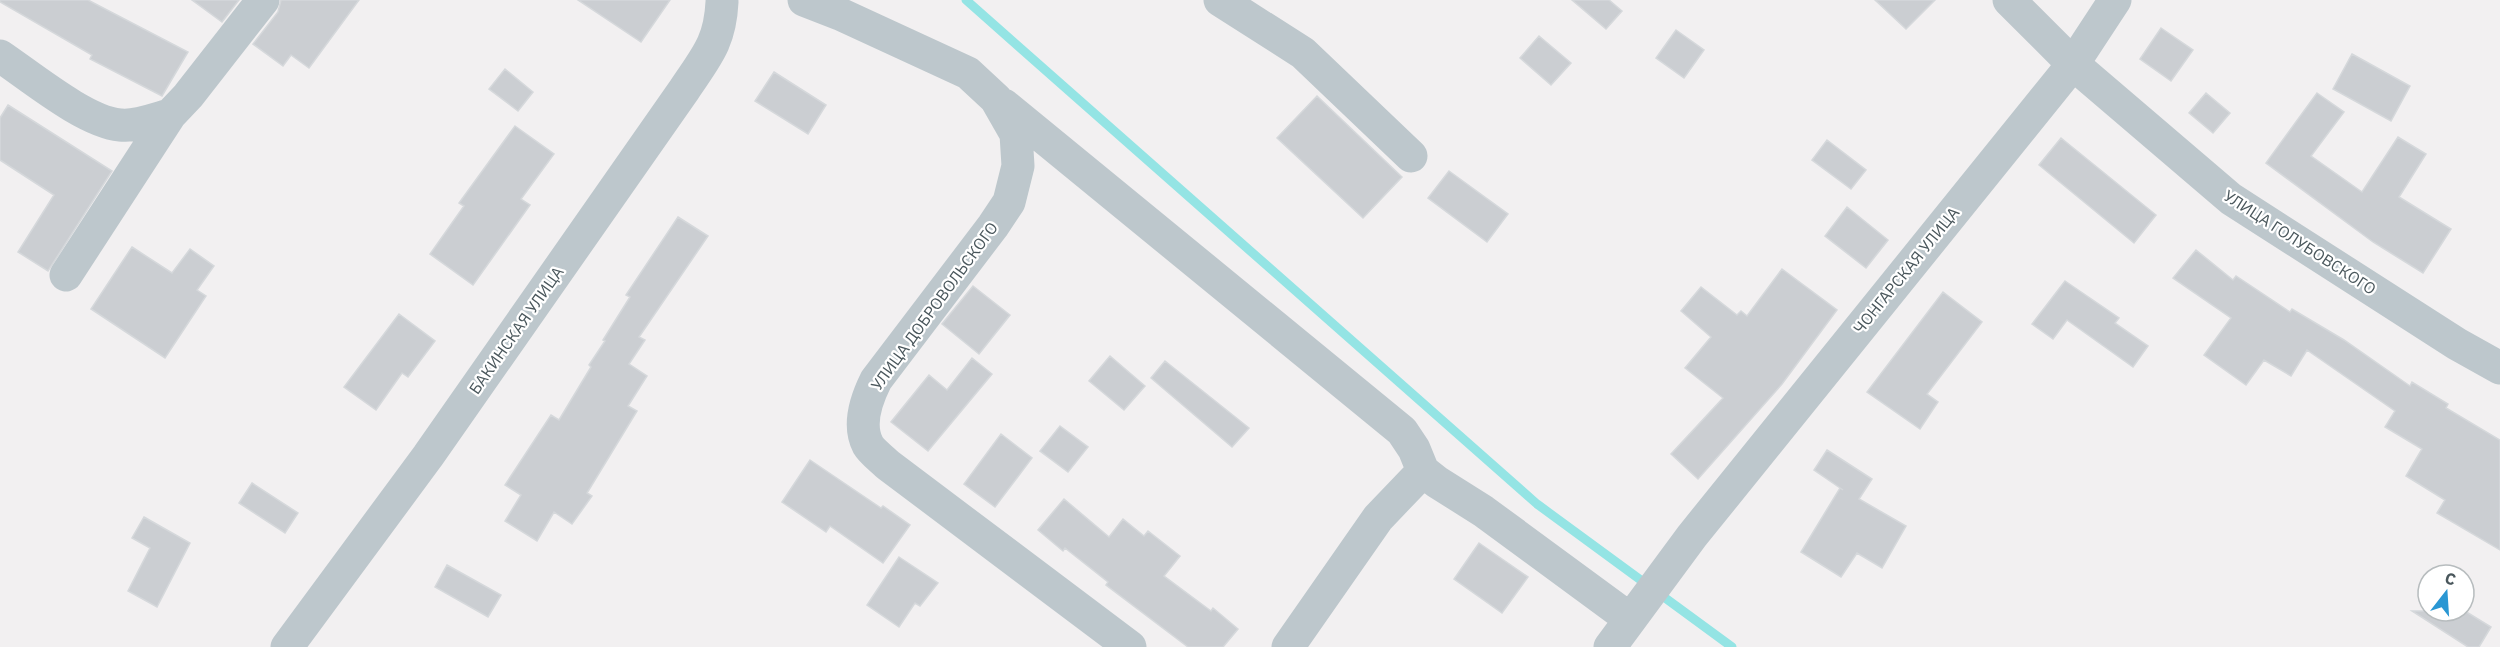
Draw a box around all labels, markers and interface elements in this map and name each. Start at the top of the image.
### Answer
street label: УЛИЦА ГОЛУБОВСКОГО [2220,185,2380,299]
street label: ЧОНГАРСКАЯ УЛИЦА [1849,203,1963,337]
street label: УЛИЦА ДОБРОВОЛЬСКОГО [866,218,1002,394]
street label: БАКИНСКАЯ УЛИЦА [464,262,568,398]
north arrow [2416,563,2476,623]
text: С [2442,568,2458,590]

